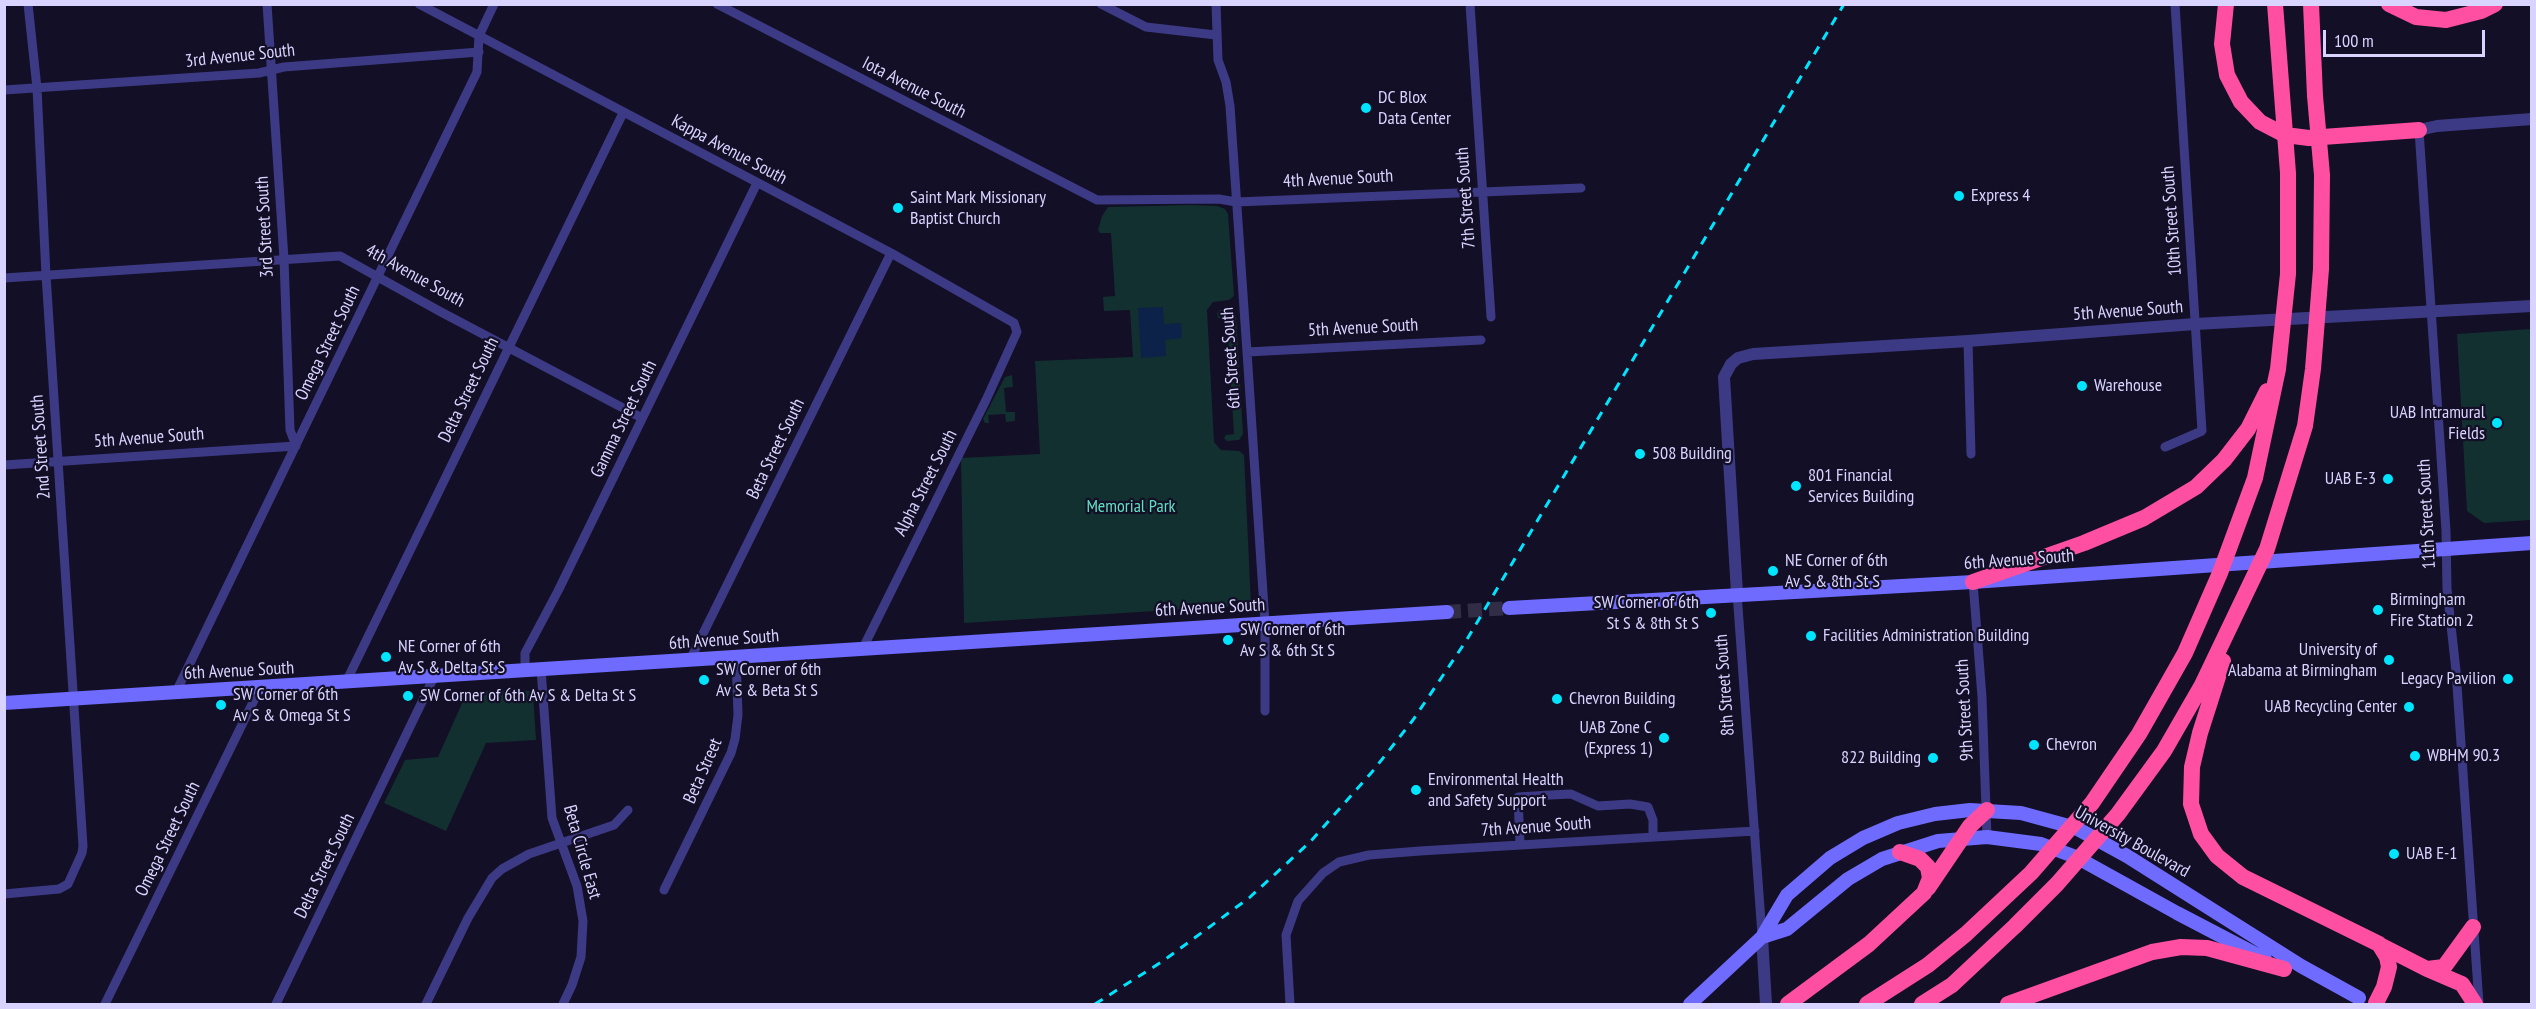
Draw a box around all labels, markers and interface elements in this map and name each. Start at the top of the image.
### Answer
scale bar [2326,18,2488,56]
text: 100 m [2334,29,2374,52]
street label: 3rd Avenue South [184,40,296,72]
street label: Iota Avenue South [859,53,969,123]
place label: DC Blox Data Center [1378,87,1451,130]
marker: DC Blox Data Center [1359,101,1373,115]
street label: Kappa Avenue South [667,110,791,190]
street label: 7th Street South [1452,146,1480,250]
street label: 4th Avenue South [1282,165,1394,193]
street label: 10th Street South [2157,165,2187,277]
street label: 3rd Street South [252,176,278,278]
place label: Express 4 [1971,185,2030,207]
place label: Saint Mark Missionary Baptist Church [910,187,1046,230]
marker: Express 4 [1952,189,1966,203]
marker: Saint Mark Missionary Baptist Church [891,201,905,215]
street label: 4th Avenue South [362,240,468,312]
street label: Omega Street South [291,282,365,404]
street label: 5th Avenue South [2072,296,2184,326]
street label: 6th Street South [1217,306,1245,410]
street label: 5th Avenue South [1307,314,1419,342]
street label: Delta Street South [434,334,504,446]
street label: Gamma Street South [586,357,662,481]
place label: Warehouse [2094,375,2162,397]
marker: Warehouse [2075,379,2089,393]
street label: 2nd Street South [27,394,55,500]
street label: Beta Street South [742,395,810,503]
place label: UAB Intramural Fields [2390,402,2485,444]
marker: UAB Intramural Fields [2490,416,2504,430]
street label: 5th Avenue South [93,423,205,453]
street label: Alpha Street South [890,426,962,540]
place label: 508 Building [1652,443,1732,465]
marker: 508 Building [1633,447,1647,461]
street label: 11th Street South [2413,458,2441,570]
place label: 801 Financial Services Building [1808,465,1914,508]
place label: UAB E-3 [2325,468,2376,490]
marker: UAB E-3 [2381,472,2395,486]
marker: 801 Financial Services Building [1789,479,1803,493]
park label: Memorial Park [1086,496,1176,518]
street label: 6th Avenue South [1963,545,2075,575]
place label: NE Corner of 6th Av S & 8th St S [1785,550,1888,592]
marker: NE Corner of 6th Av S & 8th St S [1766,564,1780,578]
place label: Birmingham Fire Station 2 [2390,589,2474,632]
place label: SW Corner of 6th St S & 8th St S [1594,592,1699,634]
street label: 6th Avenue South [1154,594,1266,622]
marker: Birmingham Fire Station 2 [2371,603,2385,617]
marker: SW Corner of 6th St S & 8th St S [1704,606,1718,620]
place label: SW Corner of 6th Av S & 6th St S [1240,619,1345,662]
street label: 6th Avenue South [668,625,780,655]
place label: Facilities Administration Building [1823,625,2029,647]
marker: Facilities Administration Building [1804,629,1818,643]
marker: SW Corner of 6th Av S & 6th St S [1221,633,1235,647]
street label: 8th Street South [1711,633,1739,737]
place label: NE Corner of 6th Av S & Delta St S [398,636,505,678]
place label: University of Alabama at Birmingham [2228,639,2377,682]
marker: NE Corner of 6th Av S & Delta St S [379,650,393,664]
marker: University of Alabama at Birmingham [2382,653,2396,667]
street label: 6th Avenue South [183,657,295,685]
street label: 9th Street South [1952,658,1978,762]
place label: SW Corner of 6th Av S & Beta St S [716,659,821,702]
place label: Legacy Pavilion [2401,668,2496,690]
marker: Legacy Pavilion [2501,672,2515,686]
marker: SW Corner of 6th Av S & Beta St S [697,673,711,687]
place label: SW Corner of 6th Av S & Omega St S [233,684,351,726]
place label: SW Corner of 6th Av S & Delta St S [420,685,636,707]
place label: Chevron Building [1569,688,1675,710]
marker: SW Corner of 6th Av S & Delta St S [401,689,415,703]
marker: Chevron Building [1550,692,1564,706]
place label: UAB Recycling Center [2264,696,2397,718]
marker: SW Corner of 6th Av S & Omega St S [214,698,228,712]
marker: UAB Recycling Center [2402,700,2416,714]
place label: UAB Zone C (Express 1) [1579,717,1652,760]
marker: UAB Zone C (Express 1) [1657,731,1671,745]
place label: Chevron [2046,734,2097,756]
street label: Beta Street [679,735,727,807]
marker: Chevron [2027,738,2041,752]
place label: WBHM 90.3 [2427,745,2500,767]
place label: 822 Building [1841,747,1921,769]
marker: WBHM 90.3 [2408,749,2422,763]
marker: 822 Building [1926,751,1940,765]
place label: Environmental Health and Safety Support [1428,769,1564,812]
street label: Omega Street South [131,778,205,900]
marker: Environmental Health and Safety Support [1409,783,1423,797]
street label: University Boulevard [2071,801,2193,883]
street label: Beta Circle East [558,803,606,901]
street label: Delta Street South [290,810,360,922]
street label: 7th Avenue South [1480,812,1592,842]
place label: UAB E-1 [2406,843,2457,865]
marker: UAB E-1 [2387,847,2401,861]

